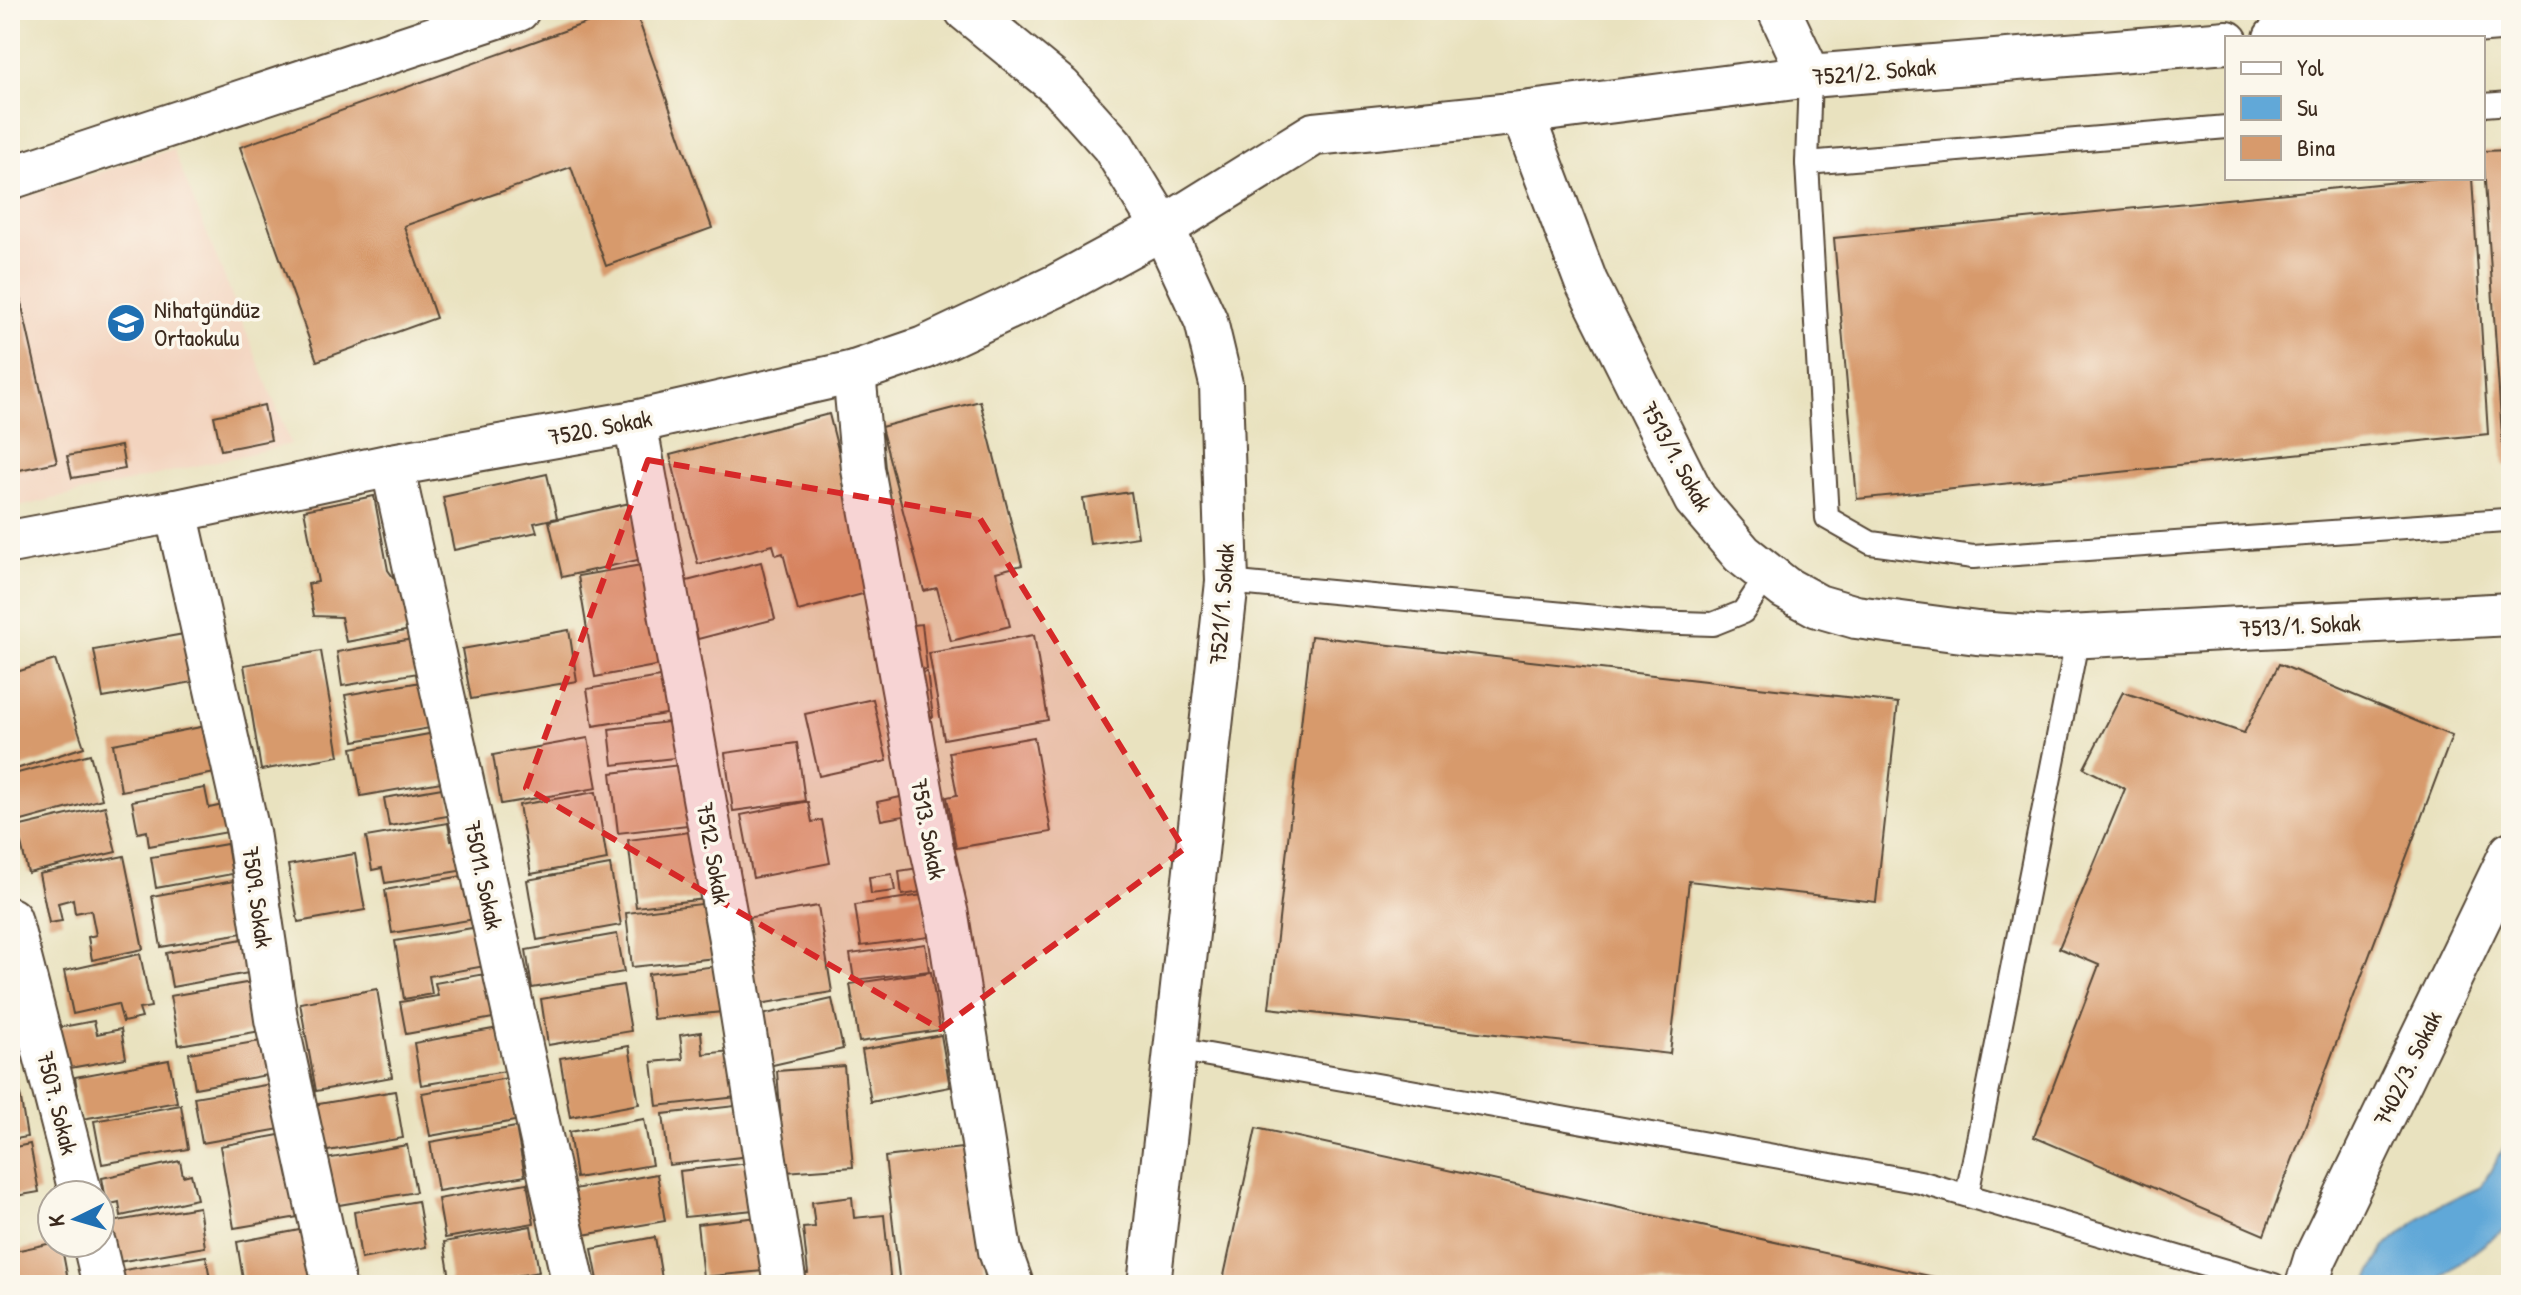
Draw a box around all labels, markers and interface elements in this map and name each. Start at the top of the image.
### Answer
legend [2225,36,2485,180]
street label: 7521/2. Sokak [1811,50,1937,92]
text: Yol [2297,51,2324,83]
text: Su [2297,91,2318,123]
text: Bina [2297,131,2335,163]
place label: Nihatgündüz Ortaokulu [154,293,260,353]
school or university icon: Nihatgündüz Ortaokulu [105,302,147,344]
street label: 7513/1. Sokak [1634,395,1720,517]
street label: 7520. Sokak [546,401,654,453]
street label: 7521/1. Sokak [1201,542,1241,666]
street label: 7513/1. Sokak [2239,606,2361,644]
street label: 7513. Sokak [904,776,954,882]
street label: 7512. Sokak [689,800,739,906]
street label: 75011. Sokak [457,817,511,933]
street label: 7509. Sokak [235,844,281,950]
street label: 7402/3. Sokak [2365,1005,2449,1131]
street label: 7507. Sokak [30,1048,86,1158]
north arrow [36,1179,116,1259]
text: K [41,1213,72,1228]

